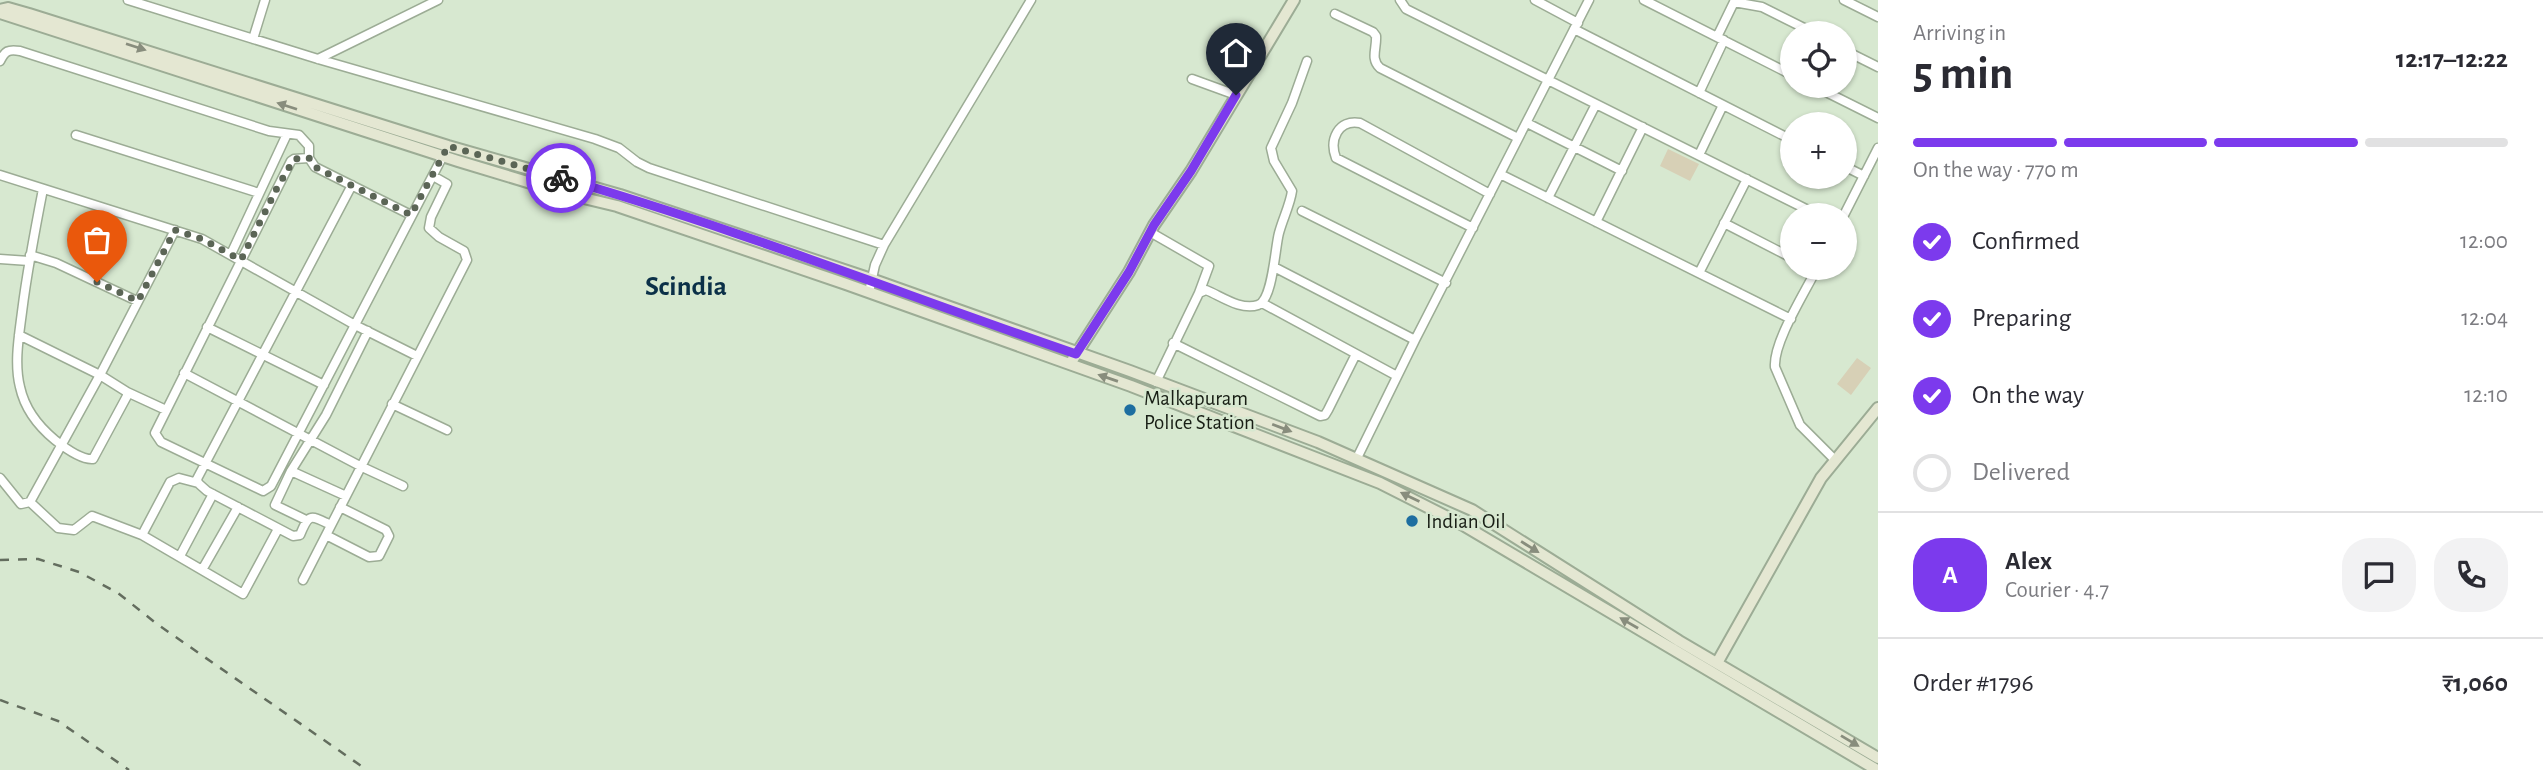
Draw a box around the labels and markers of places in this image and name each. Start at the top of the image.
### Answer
pin [1206,23,1266,95]
pin [67,210,127,282]
place label: Malkapuram Police Station [1144,388,1255,433]
marker: Malkapuram Police Station [1122,402,1138,418]
place label: Indian Oil [1426,511,1506,532]
marker: Indian Oil [1404,513,1420,529]

